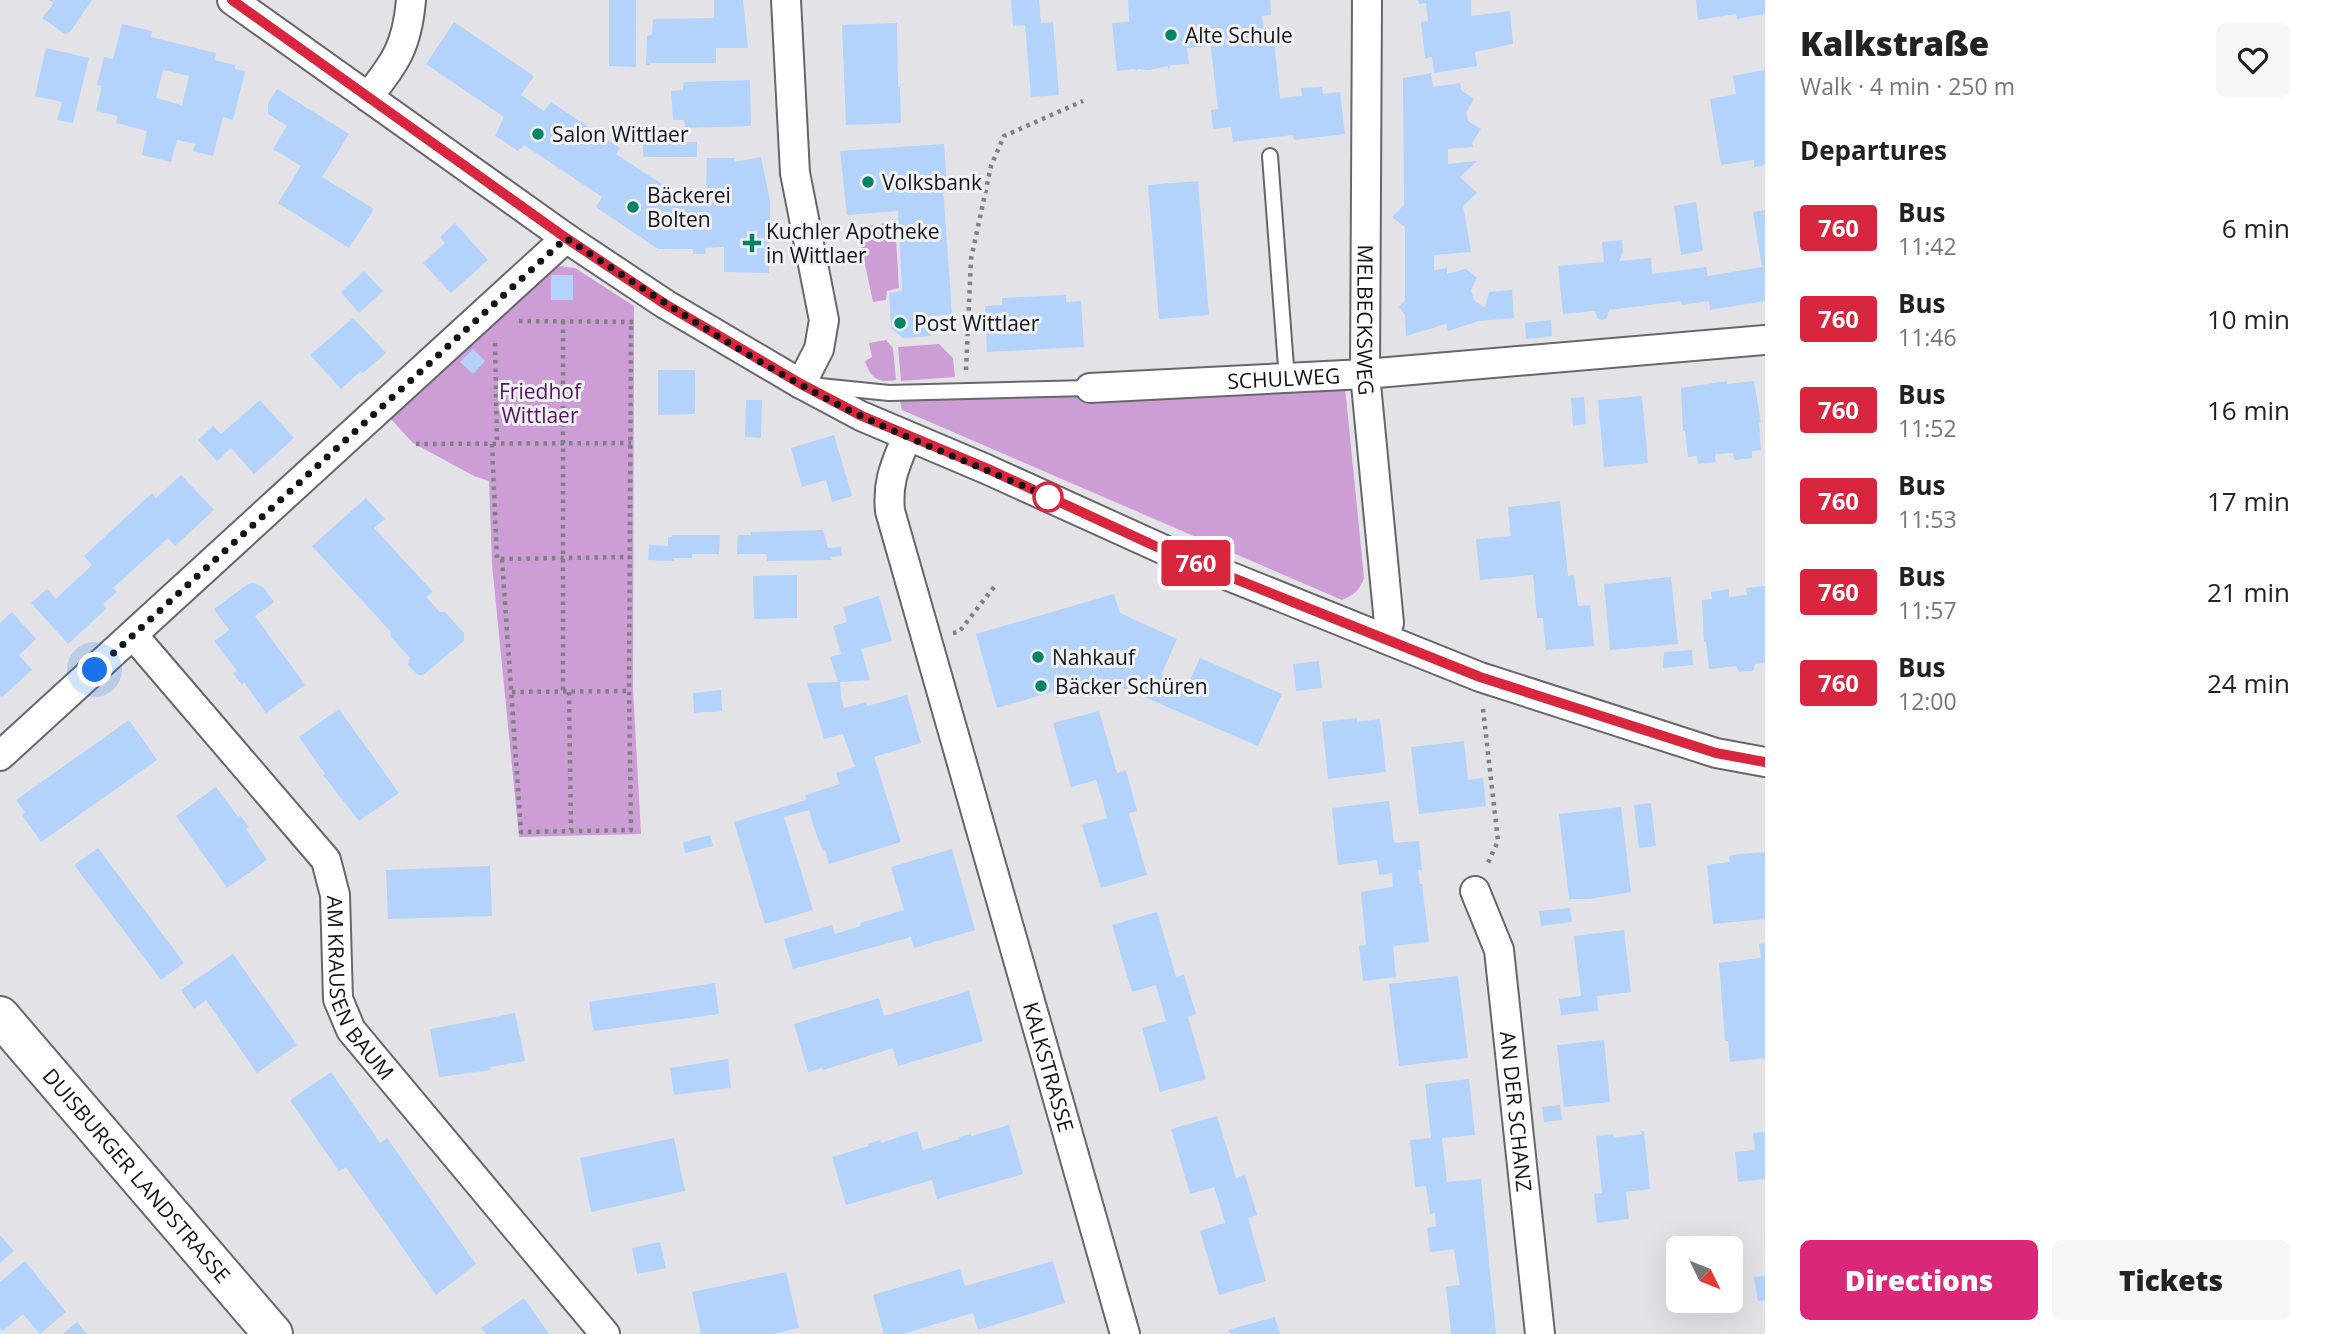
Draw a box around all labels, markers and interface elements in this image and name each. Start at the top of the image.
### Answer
place label: Alte Schule [1185,21,1293,49]
text: Kalkstraße [1800,21,1989,66]
button: heart [2216,23,2290,97]
marker: Alte Schule [1163,27,1179,43]
text: Walk · 4 min · 250 m [1800,70,2015,102]
place label: Salon Wittlaer [552,120,689,148]
marker: Salon Wittlaer [530,126,546,142]
text: Departures [1800,132,1947,168]
place label: Volksbank [882,168,982,196]
marker: Volksbank [860,174,876,190]
place label: Bäckerei Bolten [647,181,731,233]
text: Bus [1898,194,1945,230]
marker: Bäckerei Bolten [625,199,641,215]
text: 6 min [2222,210,2290,246]
text: 760 [1818,211,1859,244]
place label: Kuchler Apotheke in Wittlaer [766,217,940,269]
text: 11:42 [1898,230,1957,262]
marker: Kuchler Apotheke in Wittlaer [744,235,760,251]
street label: MELBECKSWEG [1351,245,1381,397]
text: Bus [1898,285,1945,321]
text: 10 min [2207,301,2290,337]
text: 760 [1818,302,1859,335]
place label: Post Wittlaer [914,309,1040,337]
marker: Post Wittlaer [892,315,908,331]
text: 11:46 [1898,321,1957,353]
street label: SCHULWEG [1227,361,1341,395]
text: Bus [1898,376,1945,412]
park label: Friedhof Wittlaer [499,377,583,429]
text: 16 min [2207,392,2290,428]
text: 760 [1818,393,1859,426]
text: 11:52 [1898,412,1957,444]
text: Bus [1898,467,1945,503]
unlabelled marker [1033,482,1063,512]
text: 17 min [2207,483,2290,519]
text: 760 [1818,484,1859,517]
text: 11:53 [1898,503,1957,535]
line badge: 760 [1156,540,1236,586]
text: 760 [1175,546,1217,579]
text: Bus [1898,558,1945,594]
text: 21 min [2207,574,2290,610]
text: 760 [1818,575,1859,608]
text: 11:57 [1898,594,1957,626]
place label: Nahkauf [1052,643,1137,671]
marker: Nahkauf [1030,649,1046,665]
text: Bus [1898,649,1945,685]
your location [77,652,112,687]
text: 24 min [2207,665,2290,701]
text: 760 [1818,666,1859,699]
place label: Bäcker Schüren [1055,672,1208,700]
marker: Bäcker Schüren [1033,678,1049,694]
text: 12:00 [1898,685,1957,717]
street label: AM KRAUSEN BAUM [321,895,401,1085]
street label: KALKSTRASSE [1017,999,1081,1135]
street label: AN DER SCHANZ [1494,1030,1539,1193]
street label: DUISBURGER LANDSTRASSE [37,1062,237,1289]
north arrow [1666,1236,1743,1312]
map controls [1666,1236,1743,1313]
button: Directions [1800,1240,2038,1320]
button: Tickets [2052,1240,2290,1320]

